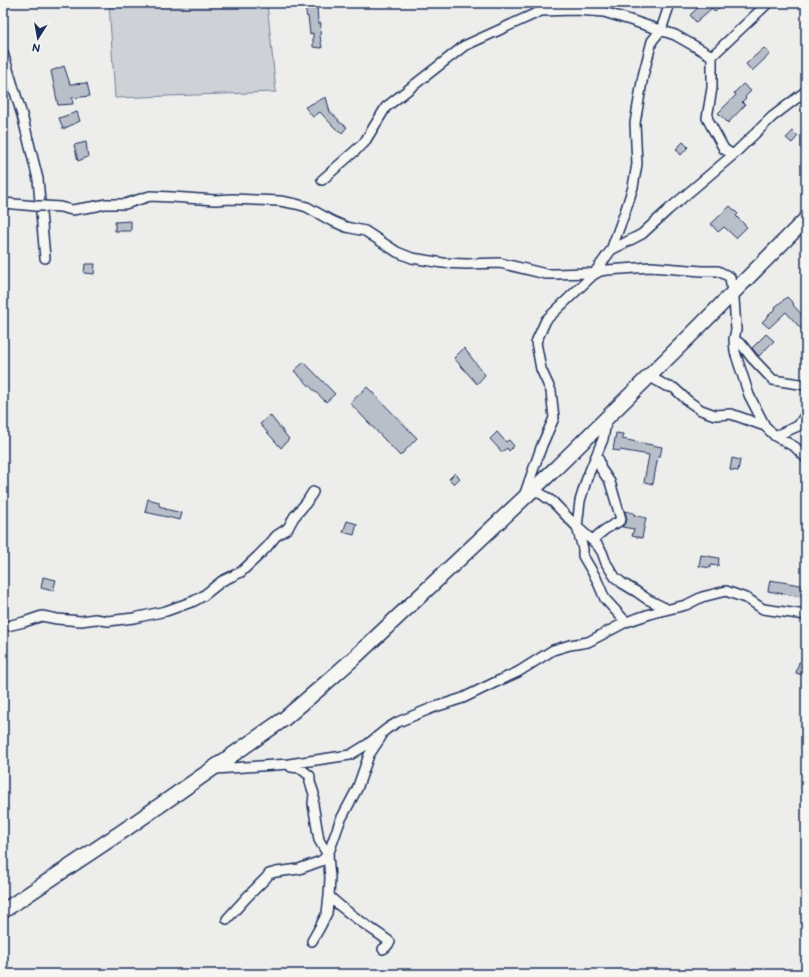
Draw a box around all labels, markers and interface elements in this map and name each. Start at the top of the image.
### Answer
north arrow [18,18,58,58]
text: N [31,40,41,54]

